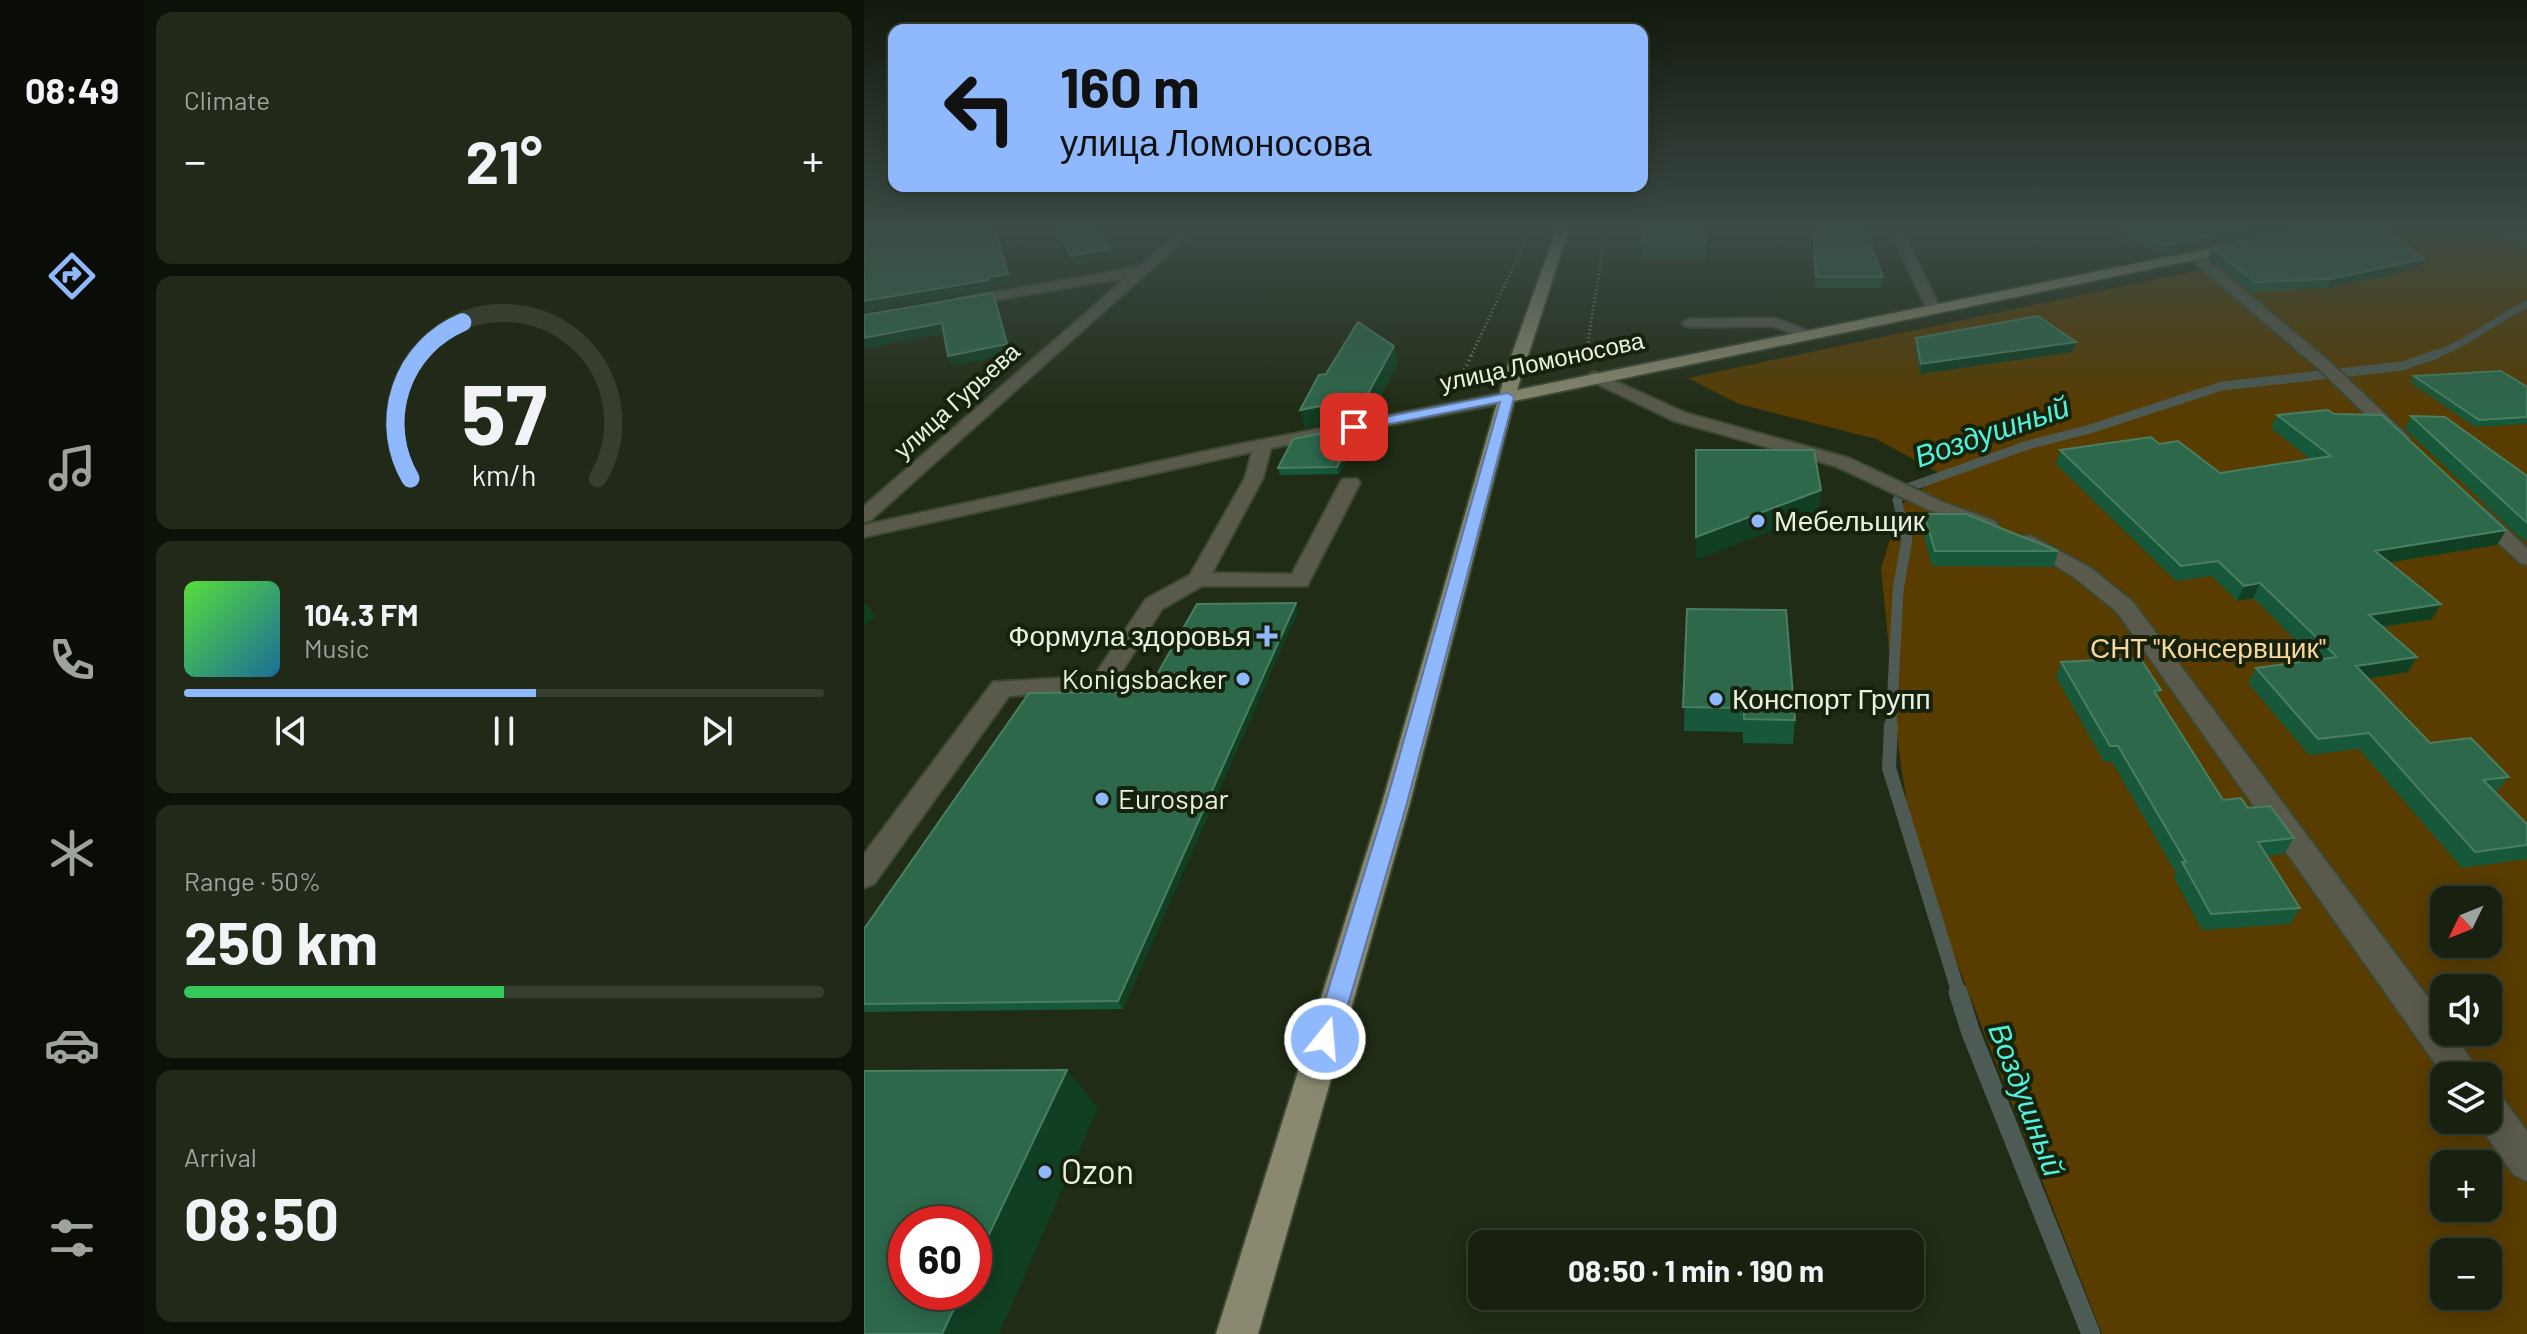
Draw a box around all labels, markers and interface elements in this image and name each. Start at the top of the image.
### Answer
text: 160 m [1060,52,1200,119]
icon: left [928,56,1032,160]
text: 08:49 [25,68,119,111]
text: Climate [184,84,270,115]
text: улица Ломоносова [1060,120,1372,163]
text: 21° [465,124,543,196]
text: − [184,133,206,186]
text: + [802,133,824,186]
icon: directions [44,248,100,304]
street label: улица Ломоносова [1437,325,1647,396]
street label: улица Гурьева [887,336,1025,464]
text: 57 [461,361,547,461]
water label: Воздушный [1909,387,2074,473]
pin [1320,393,1388,461]
icon: arrive [1332,405,1376,449]
icon: music [44,440,100,496]
text: km/h [472,457,536,492]
place label: Мебельщик [1774,503,1926,537]
marker: Мебельщик [1749,512,1767,530]
text: 104.3 FM [304,596,418,632]
place label: Формула здоровья [1008,618,1251,652]
marker: Формула здоровья [1258,627,1276,645]
park label: СНТ "Консервщик" [2090,630,2326,664]
icon: phone [44,632,100,688]
text: Music [304,632,369,663]
place label: Konigsbacker [1062,661,1227,695]
marker: Konigsbacker [1234,670,1252,688]
place label: Конспорт Групп [1732,681,1931,715]
marker: Конспорт Групп [1707,690,1725,708]
icon: previous [269,709,313,753]
icon: pause [482,709,526,753]
icon: next [695,709,739,753]
place label: Eurospar [1118,781,1229,815]
marker: Eurospar [1093,790,1111,808]
icon: climate [44,825,100,881]
text: Range · 50% [184,865,321,896]
north arrow [2430,886,2502,958]
map controls [2430,886,2502,1310]
text: 250 km [184,905,378,977]
button: sound [2430,974,2502,1046]
position arrow [1283,997,1367,1081]
icon: car [44,1017,100,1073]
water label: Воздушный [1982,1017,2074,1181]
button: layers [2430,1062,2502,1134]
text: Arrival [184,1141,257,1172]
place label: Ozon [1061,1150,1134,1191]
button: + [2430,1150,2502,1222]
marker: Ozon [1036,1163,1054,1181]
text: 08:50 [184,1181,339,1253]
speed limit sign: 60 [888,1206,992,1310]
icon: filters [44,1210,100,1266]
button: − [2430,1238,2502,1310]
text: 08:50 · 1 min · 190 m [1568,1252,1824,1288]

